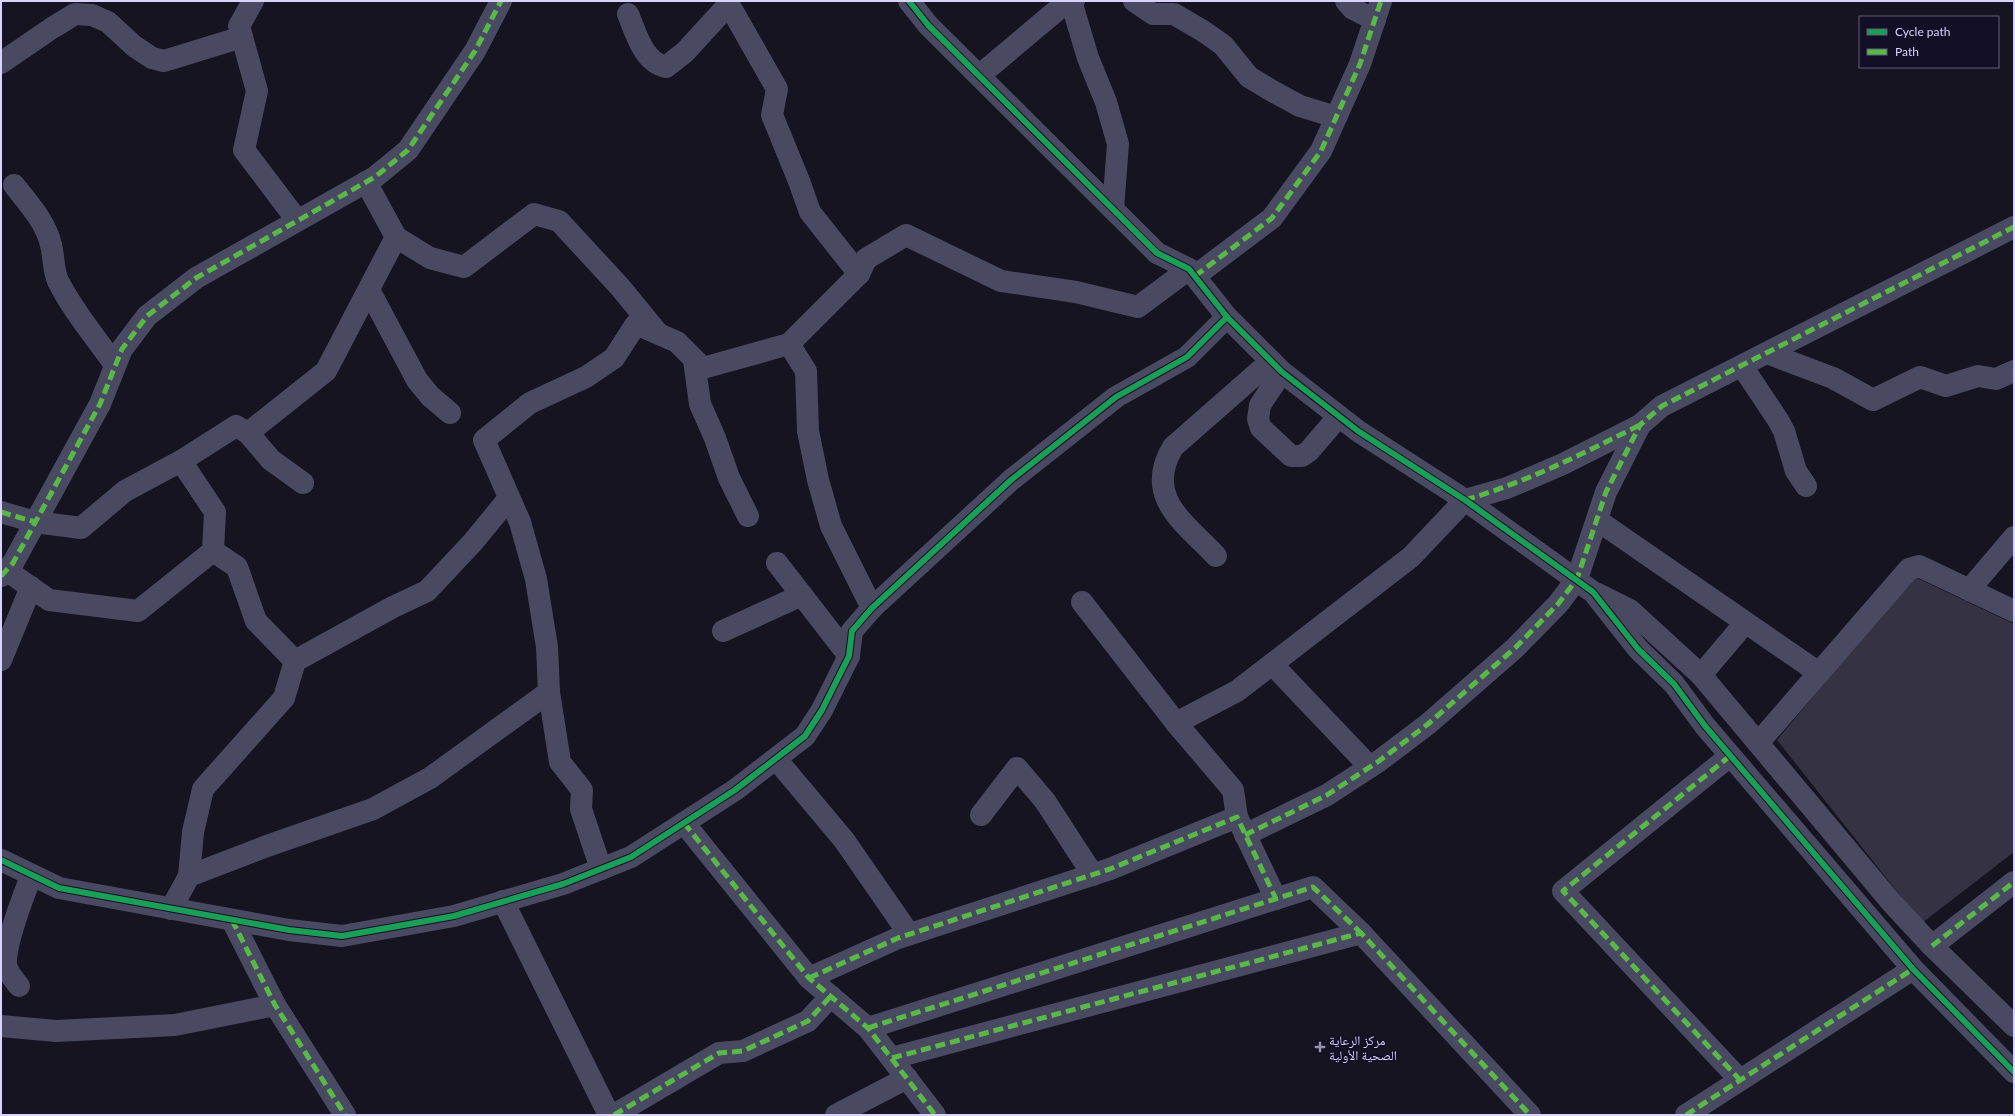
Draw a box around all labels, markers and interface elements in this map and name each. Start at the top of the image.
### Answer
legend [1859,16,1999,68]
text: Cycle path [1895,24,1950,39]
text: Path [1895,44,1919,59]
place label: مركز الرعاية الصحية الأولية [1329,1032,1397,1064]
marker: مركز الرعاية الصحية الأولية [1314,1041,1326,1053]

